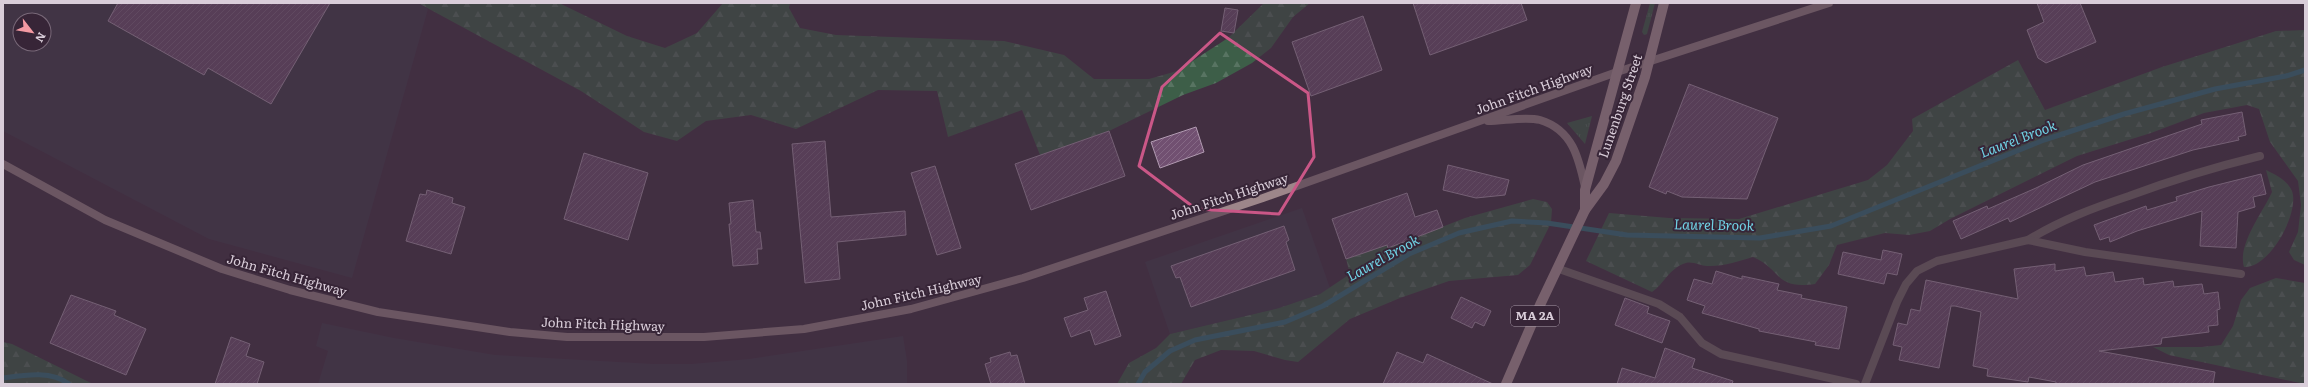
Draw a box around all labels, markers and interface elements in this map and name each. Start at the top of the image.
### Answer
north arrow [12,12,52,52]
text: N [32,30,51,46]
street label: Lunenburg Street [1593,51,1646,160]
street label: John Fitch Highway [1472,58,1596,119]
water label: Laurel Brook [1977,114,2059,162]
street label: John Fitch Highway [1167,167,1291,224]
water label: Laurel Brook [1674,213,1755,235]
water label: Laurel Brook [1343,229,1423,285]
street label: John Fitch Highway [225,248,350,301]
street label: John Fitch Highway [858,268,984,315]
road number: MA 2A [1511,306,1559,326]
street label: John Fitch Highway [541,312,666,335]

